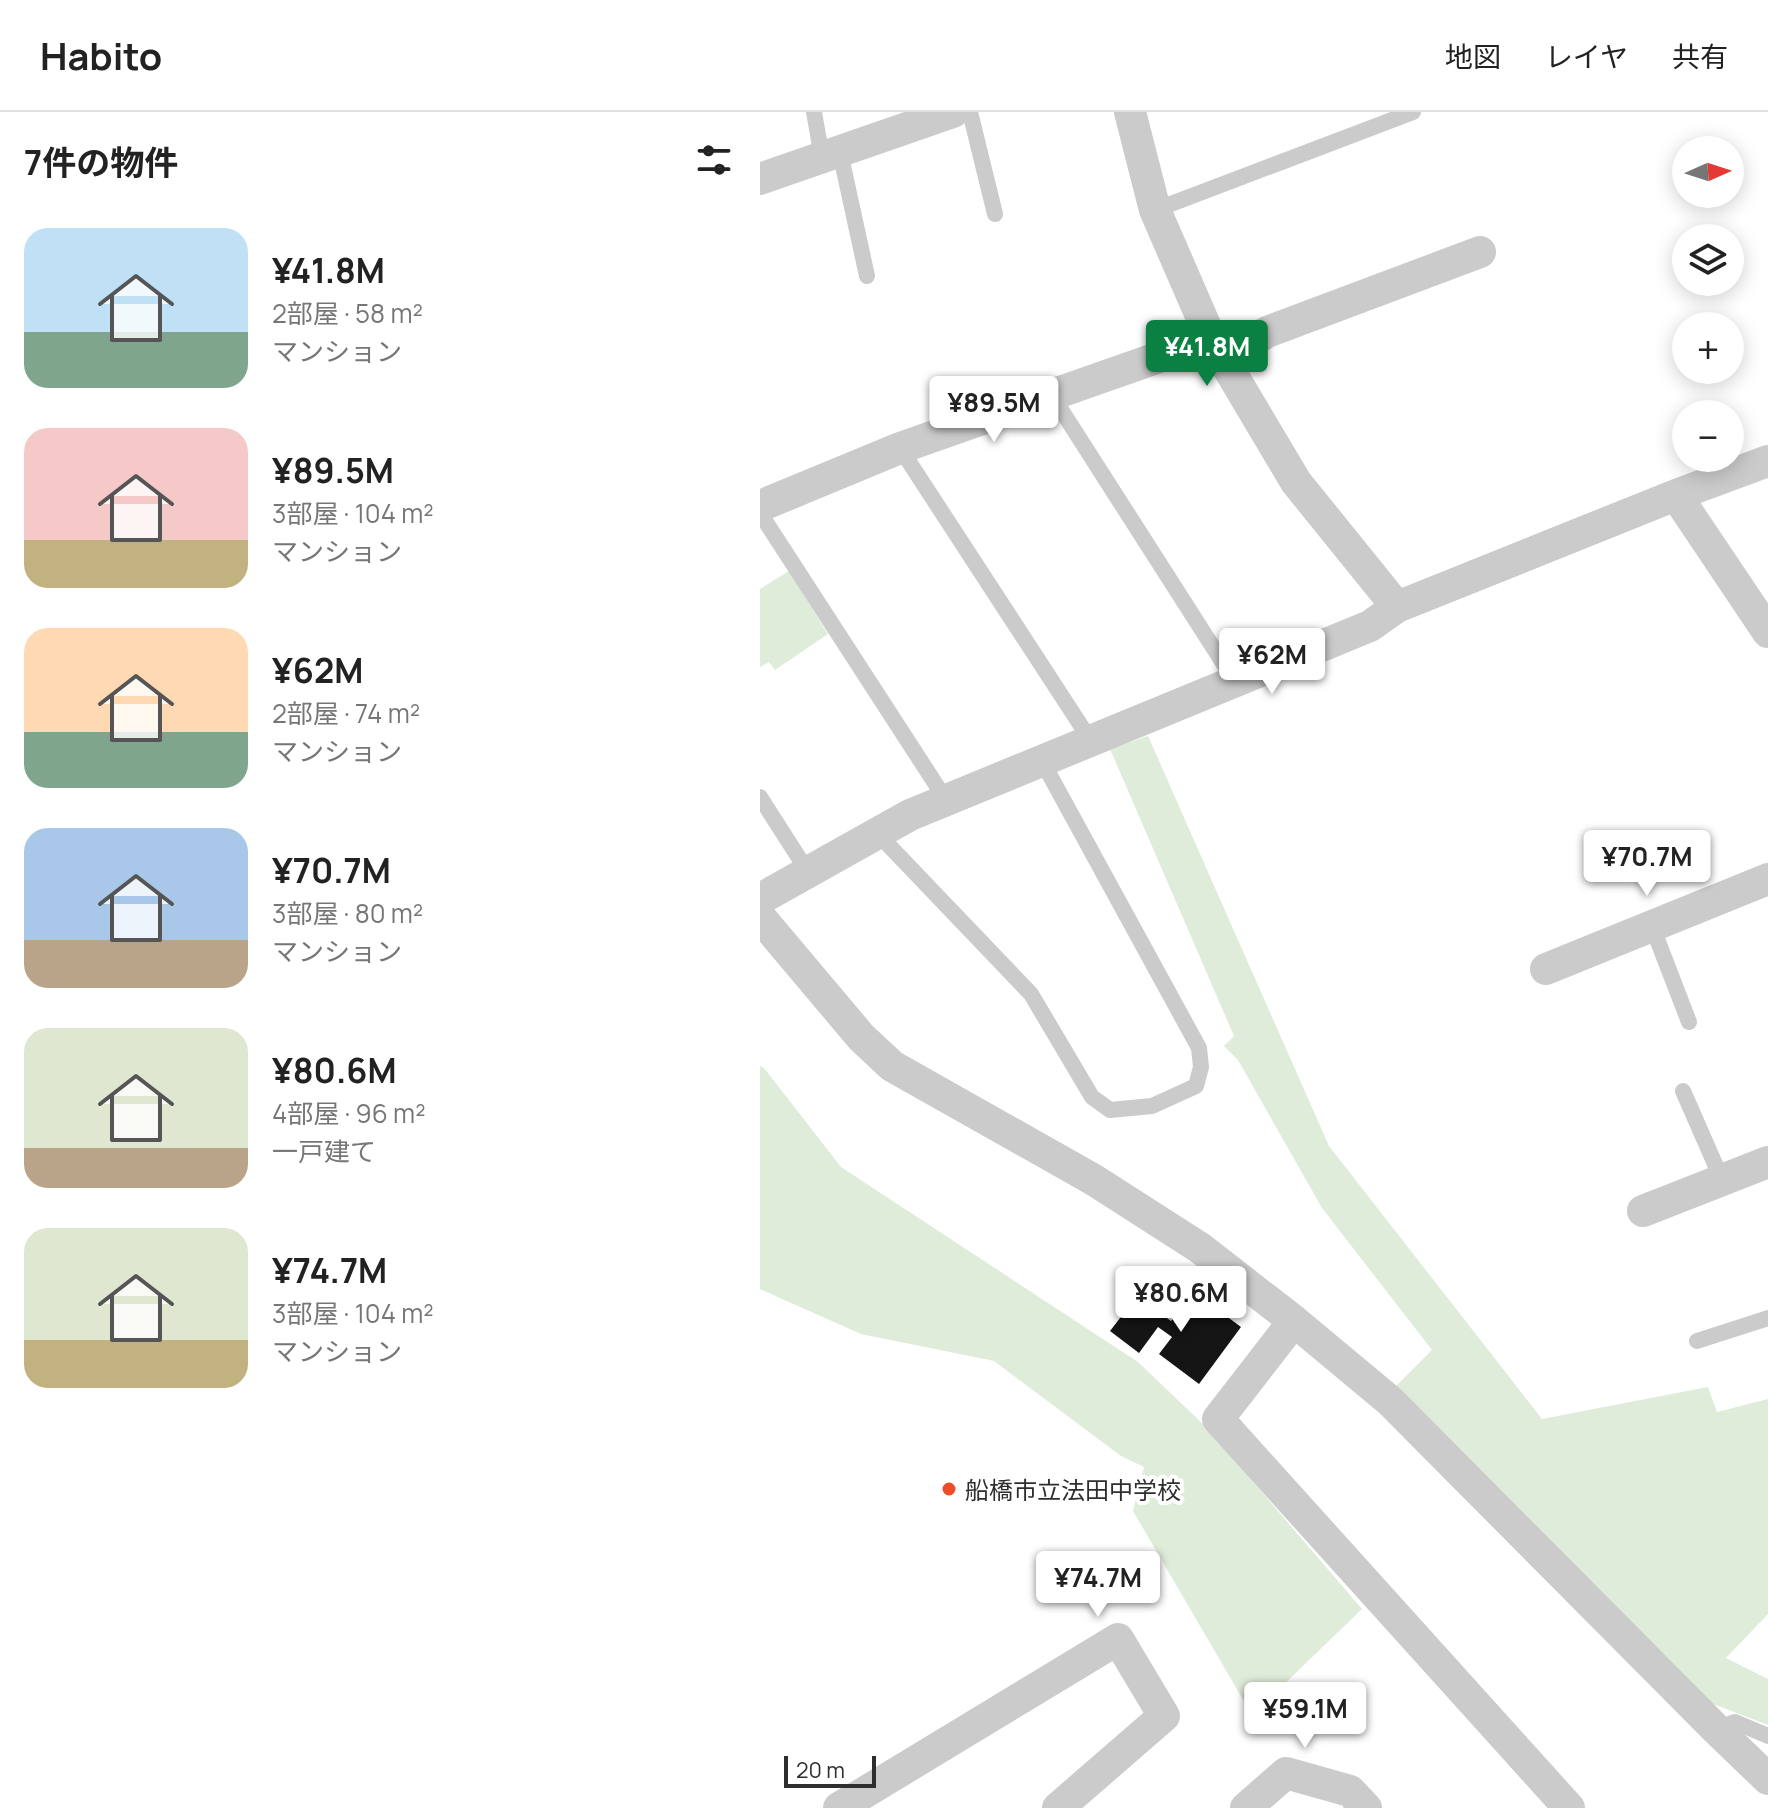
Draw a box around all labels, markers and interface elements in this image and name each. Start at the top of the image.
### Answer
text: Habito [40,29,162,81]
text: 地図 [1445,37,1501,75]
text: レイヤ [1545,37,1628,75]
text: 共有 [1672,37,1728,75]
north arrow [1672,136,1744,208]
map controls [1672,136,1744,472]
icon: filters [692,138,736,182]
text: 7件の物件 [24,139,178,185]
button: layers [1672,224,1744,296]
text: ¥41.8M [272,247,385,293]
icon: home [88,260,184,356]
text: 2部屋 · 58 m² [272,295,423,331]
button: + [1672,312,1744,384]
pin: ¥41.8M [1142,320,1272,388]
text: ¥41.8M [1164,328,1250,364]
text: マンション [272,333,402,369]
pin: ¥89.5M [929,376,1059,444]
text: ¥89.5M [947,384,1041,420]
button: − [1672,400,1744,472]
text: ¥89.5M [272,447,394,493]
icon: home [88,460,184,556]
text: 3部屋 · 104 m² [272,495,434,531]
text: マンション [272,533,402,569]
pin: ¥62M [1225,628,1319,696]
text: ¥62M [1237,636,1307,672]
text: ¥62M [272,647,363,693]
icon: home [88,660,184,756]
text: 2部屋 · 74 m² [272,695,420,731]
text: マンション [272,733,402,769]
pin: ¥70.7M [1582,830,1712,898]
text: ¥70.7M [1602,838,1692,874]
text: ¥70.7M [272,847,391,893]
icon: home [88,860,184,956]
text: 3部屋 · 80 m² [272,895,423,931]
text: マンション [272,933,402,969]
text: ¥80.6M [272,1047,397,1093]
icon: home [88,1060,184,1156]
text: 4部屋 · 96 m² [272,1095,426,1131]
text: 一戸建て [272,1133,376,1169]
text: ¥74.7M [272,1247,387,1293]
icon: home [88,1260,184,1356]
pin: ¥80.6M [1116,1266,1246,1334]
text: ¥80.6M [1133,1274,1229,1310]
text: 3部屋 · 104 m² [272,1295,434,1331]
text: マンション [272,1333,402,1369]
place label: 船橋市立法田中学校 [965,1473,1181,1506]
marker: 船橋市立法田中学校 [940,1480,958,1498]
pin: ¥74.7M [1033,1551,1163,1619]
text: ¥74.7M [1054,1559,1142,1595]
pin: ¥59.1M [1240,1682,1370,1750]
text: ¥59.1M [1262,1690,1348,1726]
scale bar [784,1752,876,1788]
text: 20 m [796,1755,845,1785]

